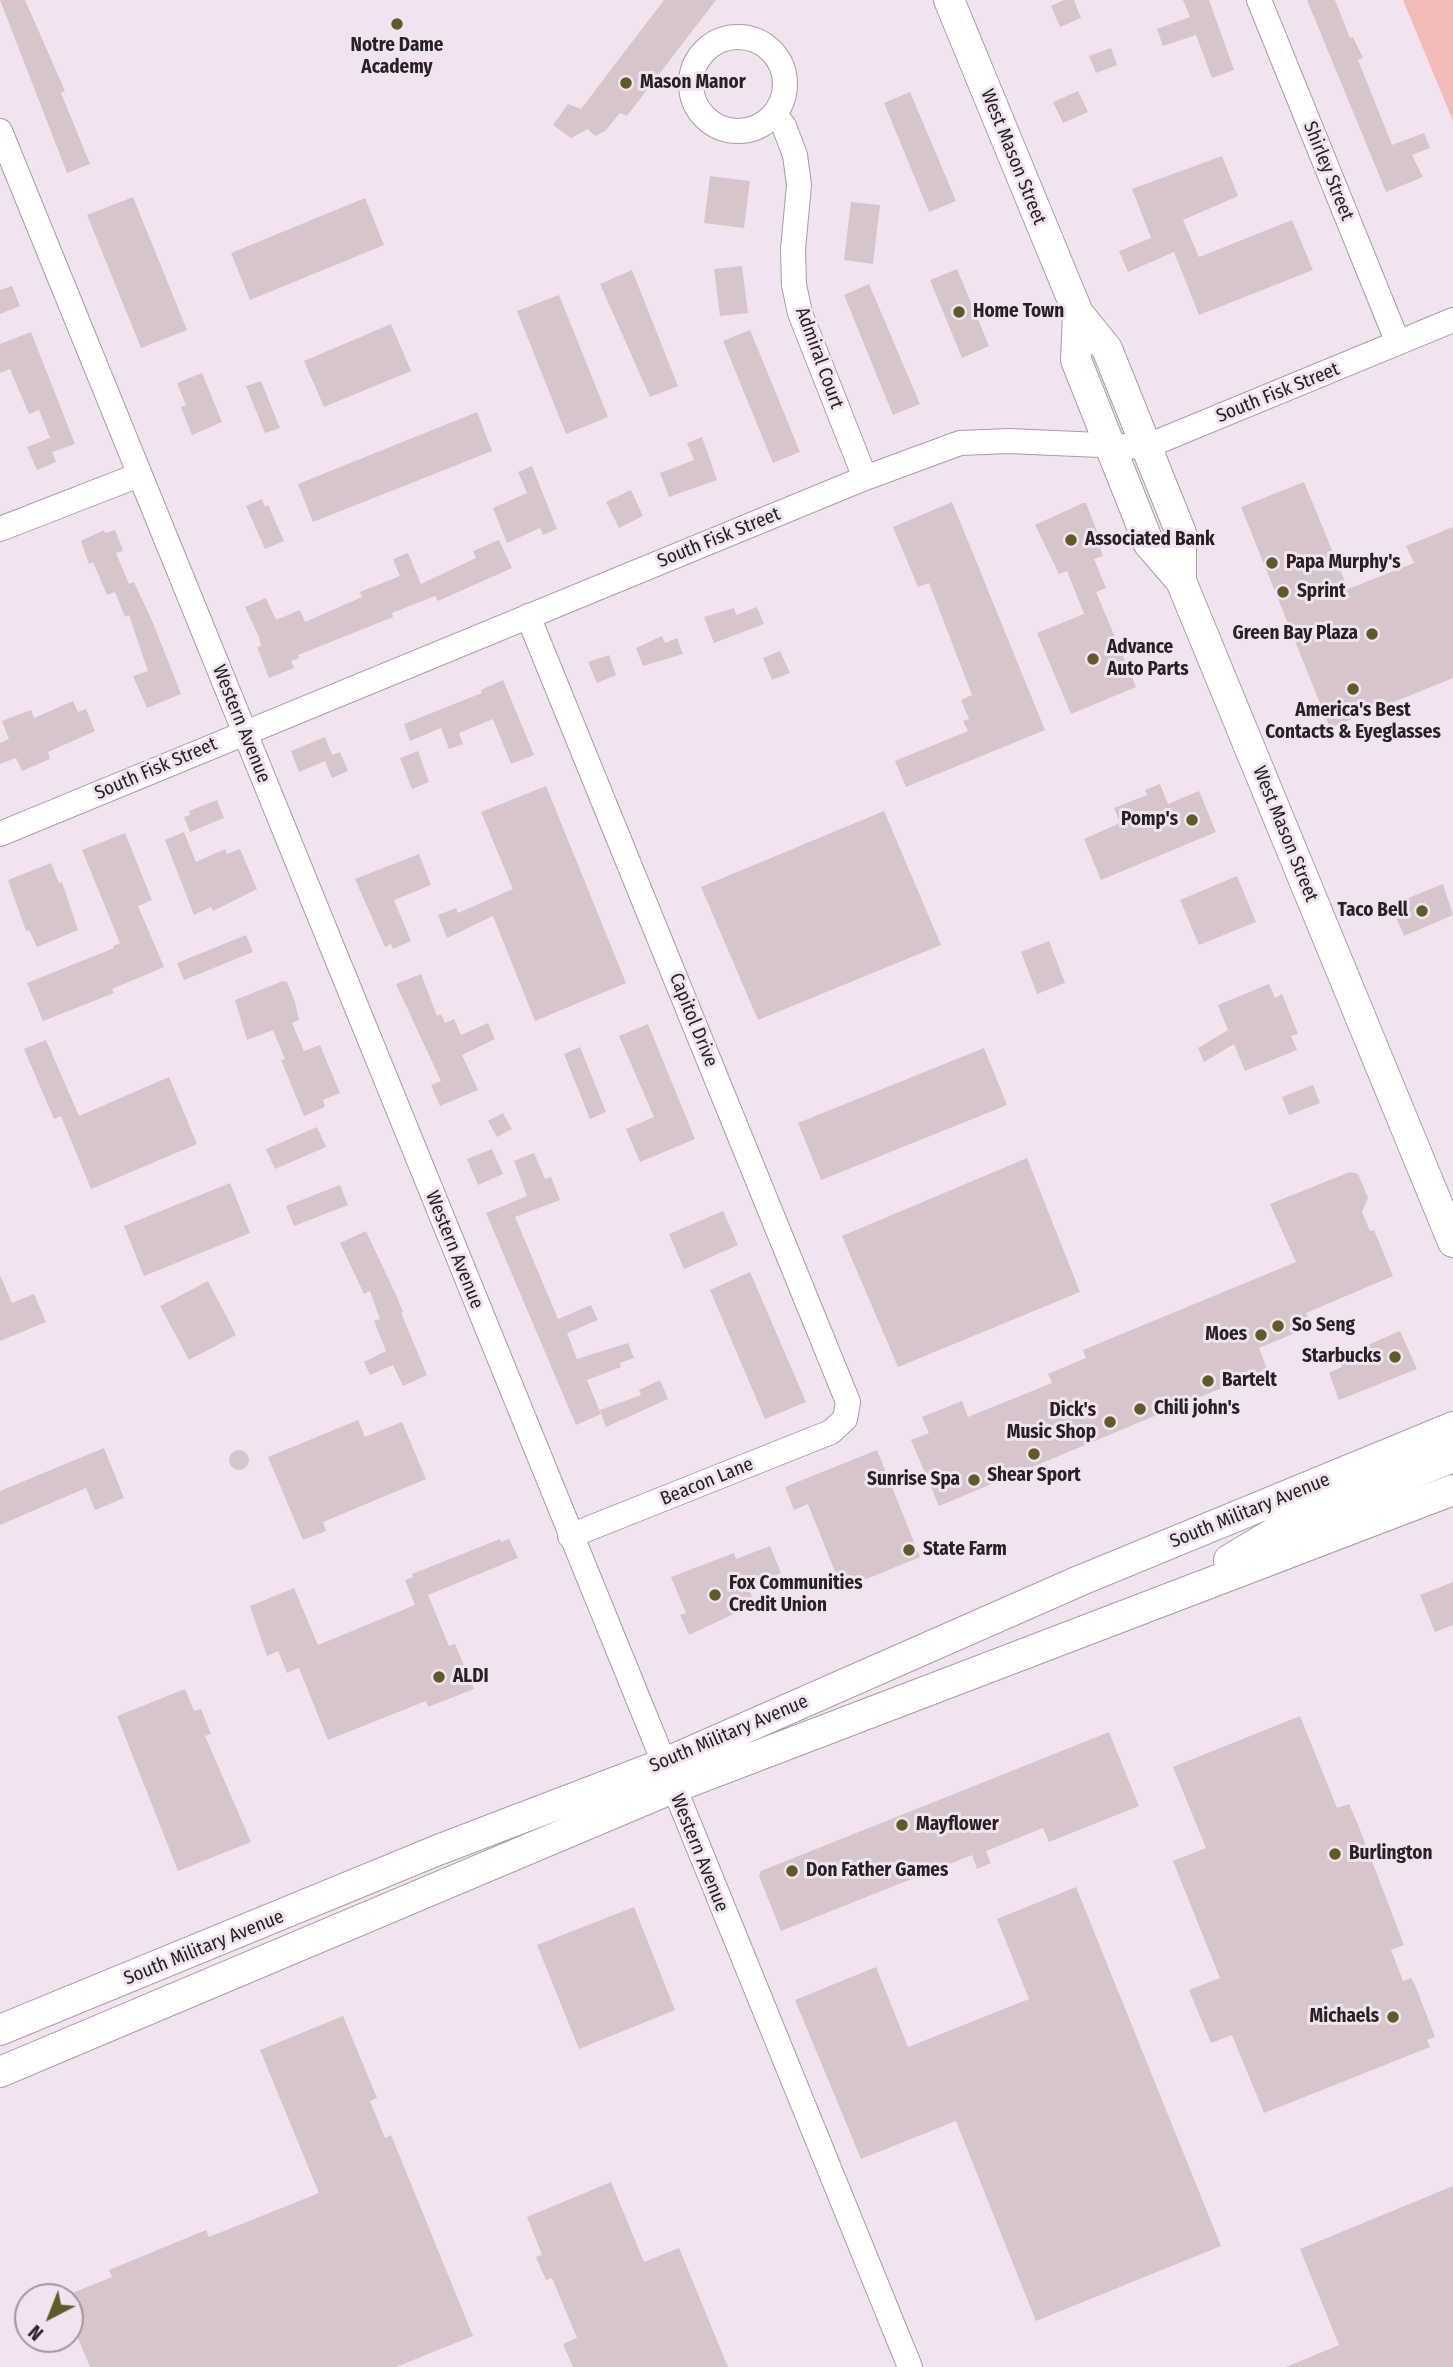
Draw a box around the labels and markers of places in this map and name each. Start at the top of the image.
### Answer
marker: Notre Dame Academy [389,16,405,32]
place label: Notre Dame Academy [351,35,443,79]
place label: Mason Manor [640,72,746,94]
marker: Mason Manor [618,75,634,91]
place label: Home Town [973,301,1064,323]
marker: Home Town [951,304,967,320]
place label: Associated Bank [1085,529,1215,551]
marker: Associated Bank [1063,532,1079,548]
place label: Papa Murphy's [1286,552,1401,574]
marker: Papa Murphy's [1264,555,1280,571]
place label: Sprint [1297,581,1346,603]
marker: Sprint [1275,584,1291,600]
place label: Green Bay Plaza [1233,623,1358,645]
marker: Green Bay Plaza [1364,626,1380,642]
place label: Advance Auto Parts [1107,637,1188,681]
marker: Advance Auto Parts [1085,651,1101,667]
marker: America's Best Contacts & Eyeglasses [1345,681,1361,697]
place label: America's Best Contacts & Eyeglasses [1265,700,1441,744]
place label: Pomp's [1121,809,1178,831]
marker: Pomp's [1184,812,1200,828]
place label: Taco Bell [1338,900,1408,922]
marker: Taco Bell [1414,903,1430,919]
place label: So Seng [1292,1315,1355,1337]
marker: So Seng [1270,1318,1286,1334]
place label: Moes [1205,1324,1247,1346]
marker: Moes [1253,1327,1269,1343]
place label: Starbucks [1302,1346,1381,1368]
marker: Starbucks [1387,1349,1403,1365]
place label: Bartelt [1222,1370,1277,1392]
marker: Bartelt [1200,1373,1216,1389]
place label: Chili john's [1154,1398,1240,1420]
place label: Dick's Music Shop [1007,1400,1096,1444]
marker: Chili john's [1132,1401,1148,1417]
marker: Dick's Music Shop [1102,1414,1118,1430]
marker: Shear Sport [1026,1446,1042,1462]
place label: Shear Sport [987,1465,1081,1487]
place label: Sunrise Spa [867,1469,960,1491]
marker: Sunrise Spa [966,1472,982,1488]
place label: State Farm [923,1539,1007,1561]
marker: State Farm [901,1542,917,1558]
place label: Fox Communities Credit Union [729,1573,862,1617]
marker: Fox Communities Credit Union [707,1587,723,1603]
place label: ALDI [453,1666,489,1688]
marker: ALDI [431,1669,447,1685]
place label: Mayflower [916,1814,999,1836]
marker: Mayflower [894,1817,910,1833]
place label: Burlington [1349,1843,1432,1865]
marker: Burlington [1327,1846,1343,1862]
place label: Don Father Games [806,1860,948,1882]
marker: Don Father Games [784,1863,800,1879]
place label: Michaels [1310,2006,1379,2028]
marker: Michaels [1385,2009,1401,2025]

